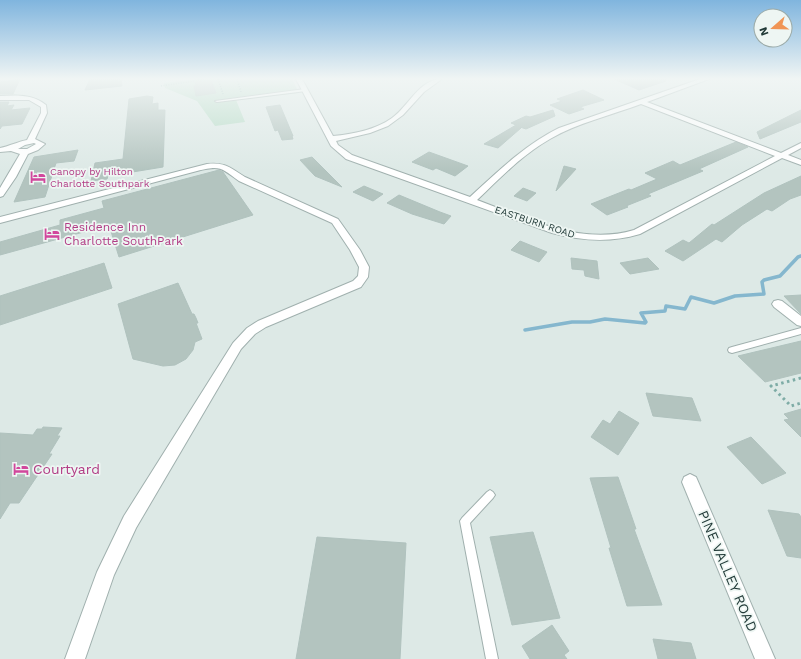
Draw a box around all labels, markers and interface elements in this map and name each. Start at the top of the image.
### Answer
north arrow [753,8,793,48]
text: N [757,25,772,37]
place label: Canopy by Hilton Charlotte Southpark [50,166,150,189]
hotel icon: Canopy by Hilton Charlotte Southpark [29,168,47,186]
street label: EASTBURN ROAD [493,204,577,240]
place label: Residence Inn Charlotte SouthPark [64,220,183,248]
hotel icon: Residence Inn Charlotte SouthPark [43,225,61,243]
hotel icon: Courtyard [12,460,30,478]
place label: Courtyard [33,461,100,477]
street label: PINE VALLEY ROAD [695,508,761,634]

